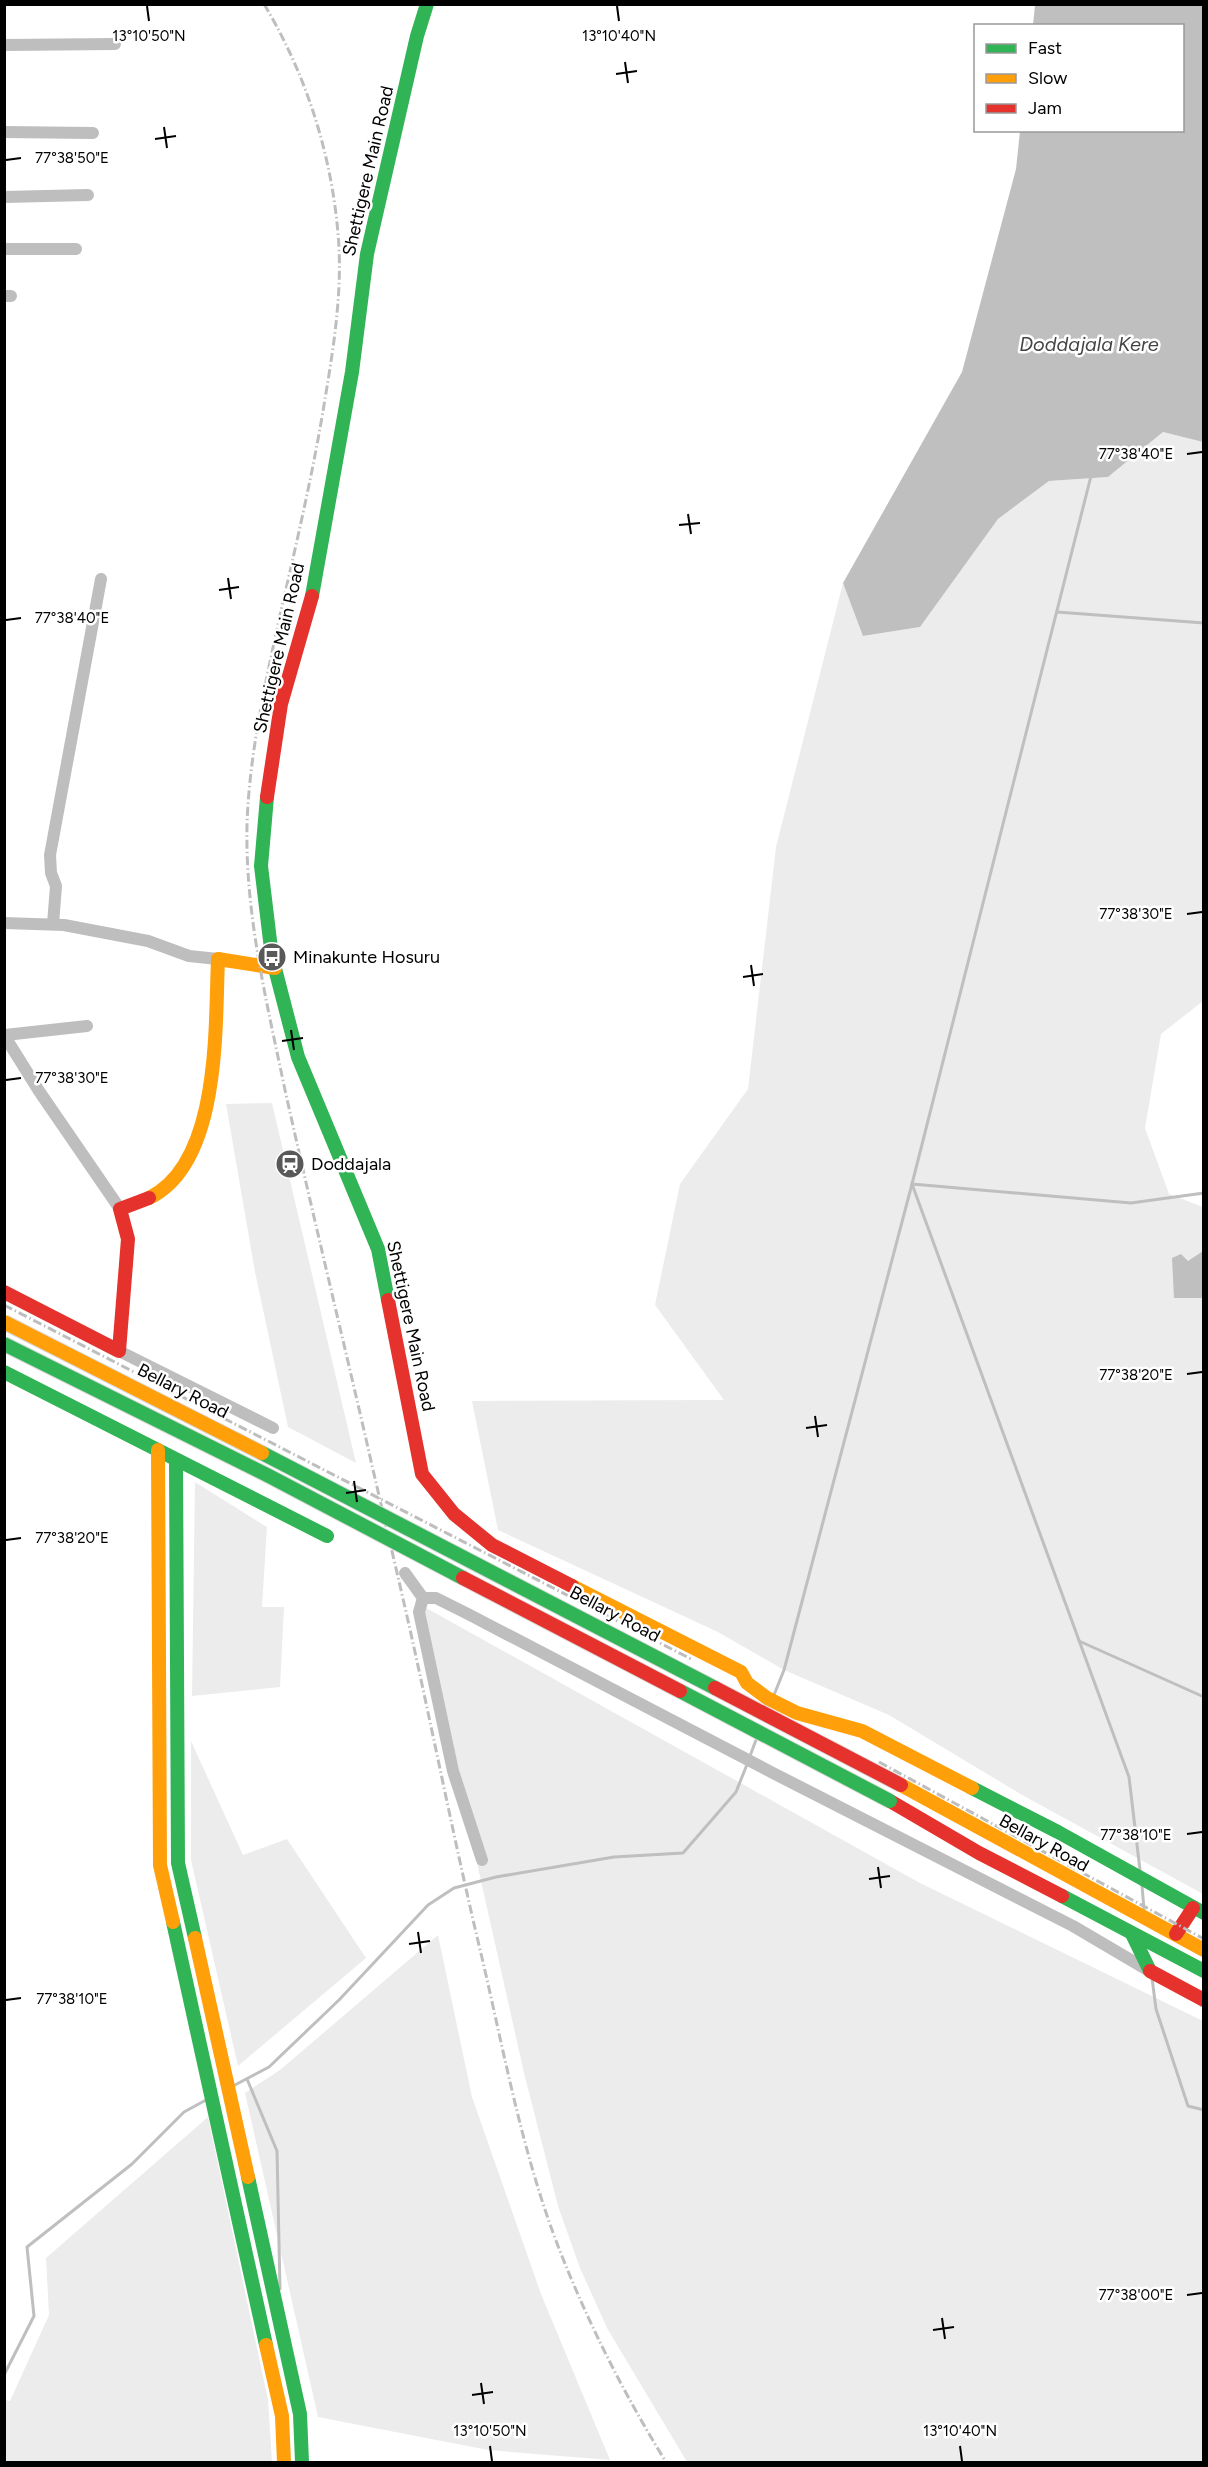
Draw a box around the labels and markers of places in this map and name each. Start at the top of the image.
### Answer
bus stop icon: Minakunte Hosuru [256,941,288,973]
place label: Minakunte Hosuru [293,946,440,968]
station icon: Doddajala [274,1148,306,1180]
place label: Doddajala [311,1153,391,1175]

